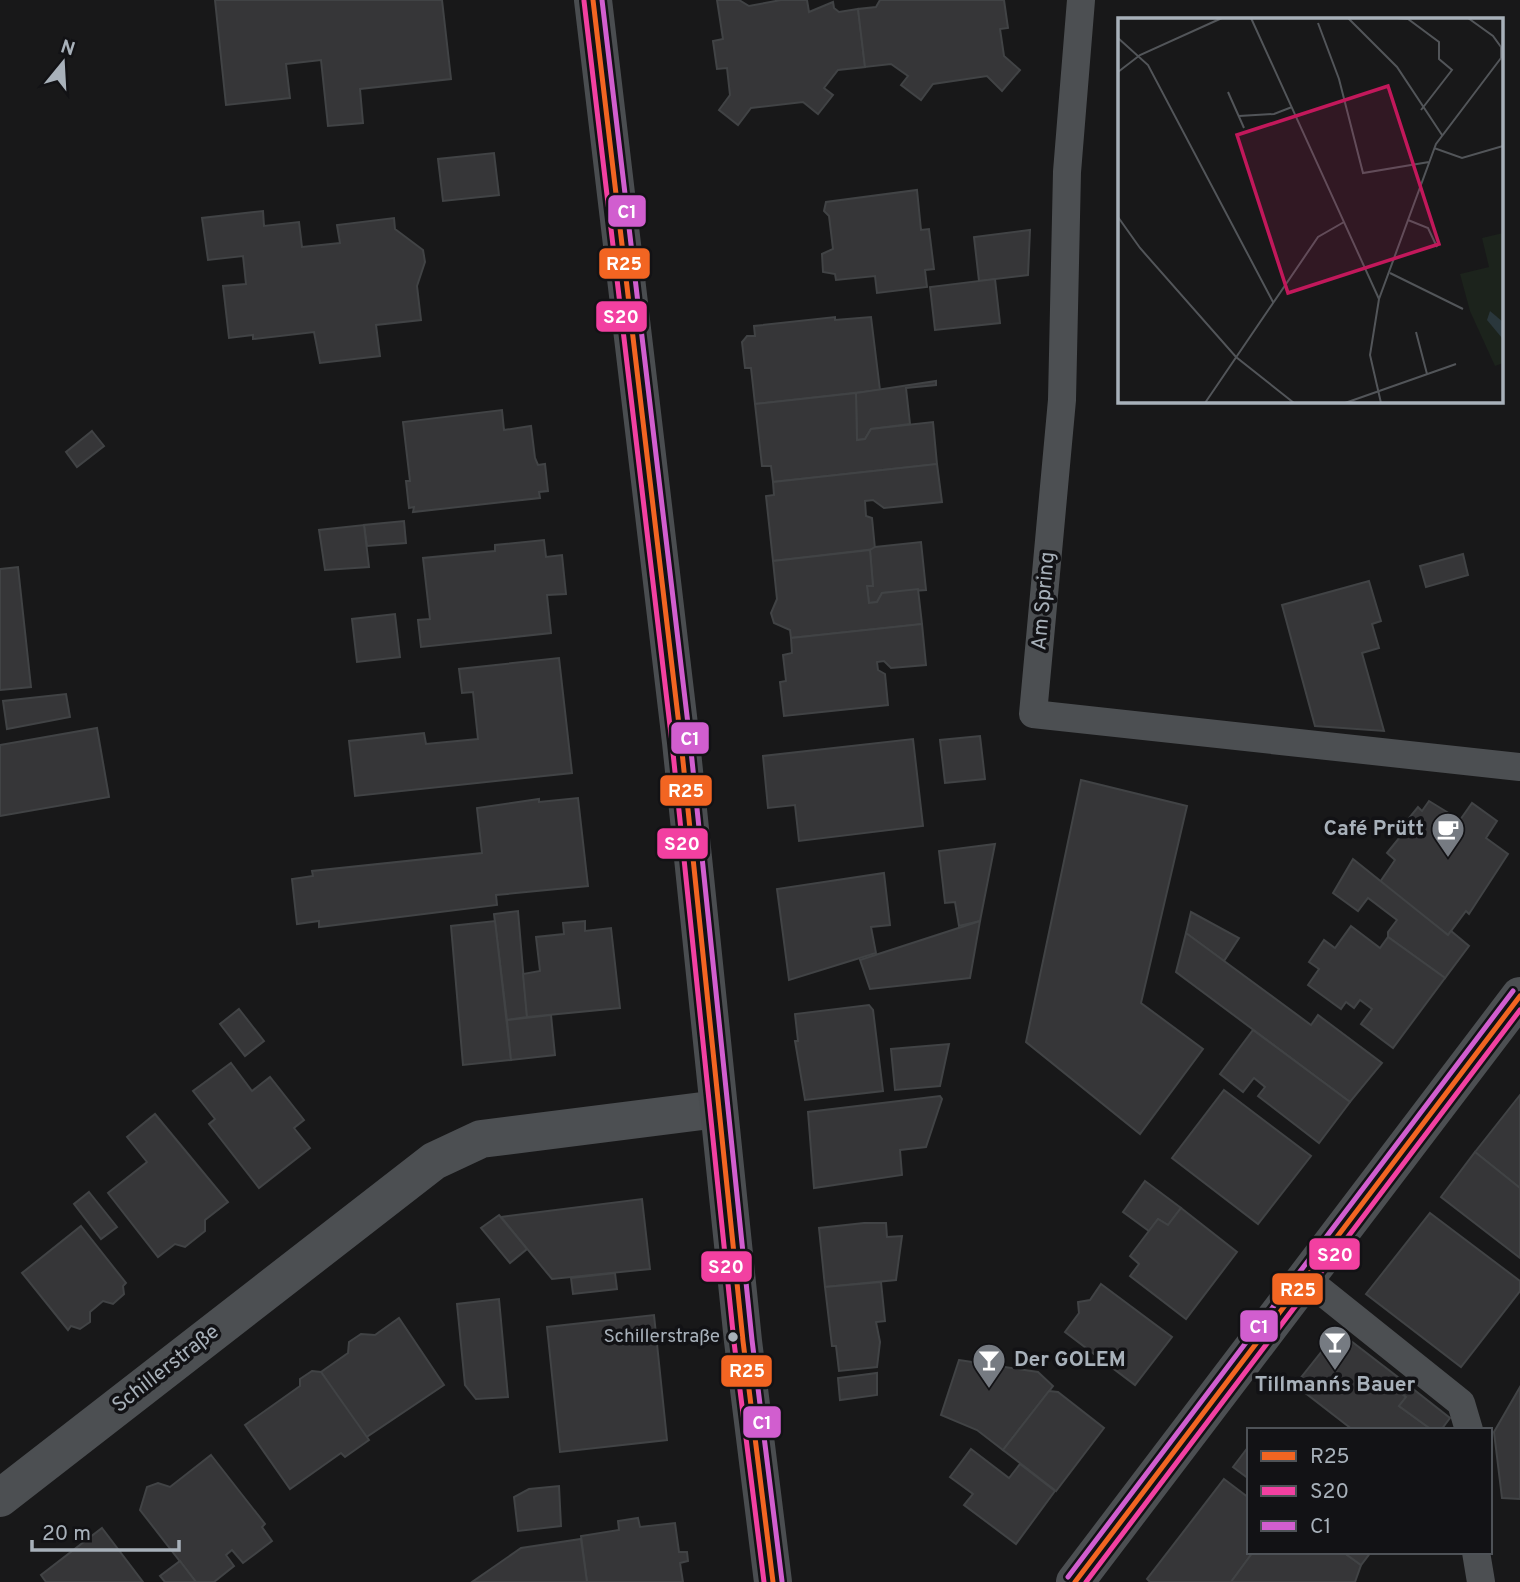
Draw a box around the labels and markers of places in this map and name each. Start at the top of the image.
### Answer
cafe icon: Café Prütt [1429,810,1467,859]
place label: Café Prütt [1324,816,1424,843]
bar icon: Tillmann´s Bauer [1316,1323,1354,1372]
place label: Schillerstraße [604,1325,720,1349]
marker: Schillerstraße [726,1330,740,1344]
bar icon: Der GOLEM [970,1341,1008,1390]
place label: Der GOLEM [1014,1347,1126,1374]
place label: Tillmann´s Bauer [1255,1372,1416,1399]

